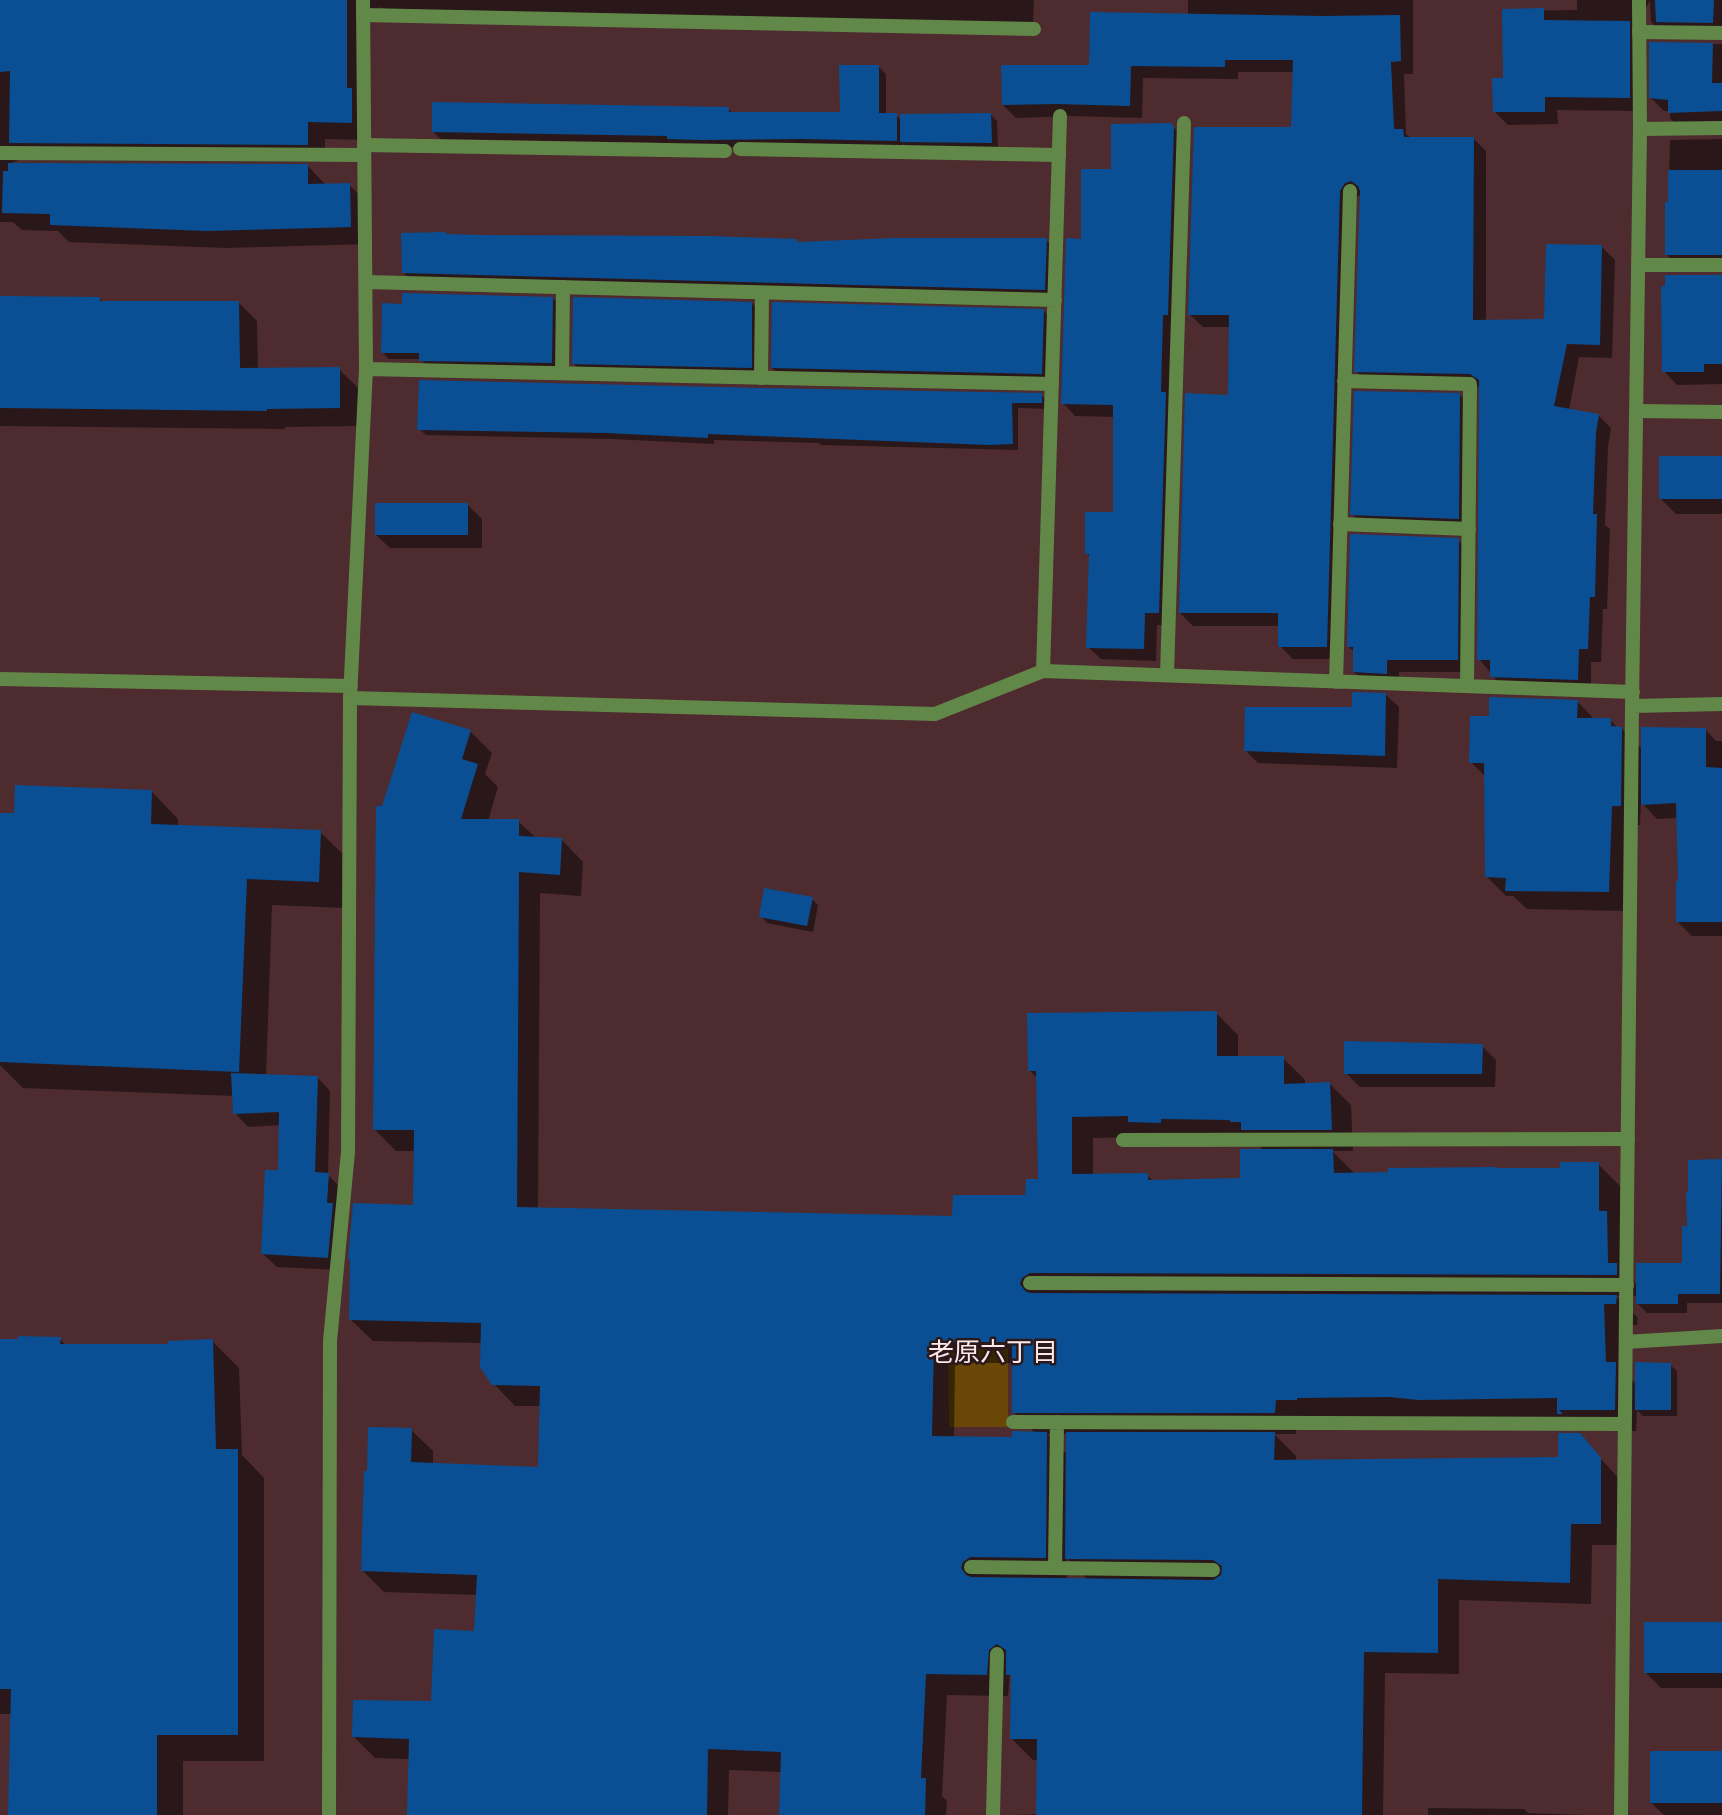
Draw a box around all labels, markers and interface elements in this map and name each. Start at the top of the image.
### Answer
district label: 老原六丁目 [928,1338,1058,1370]

